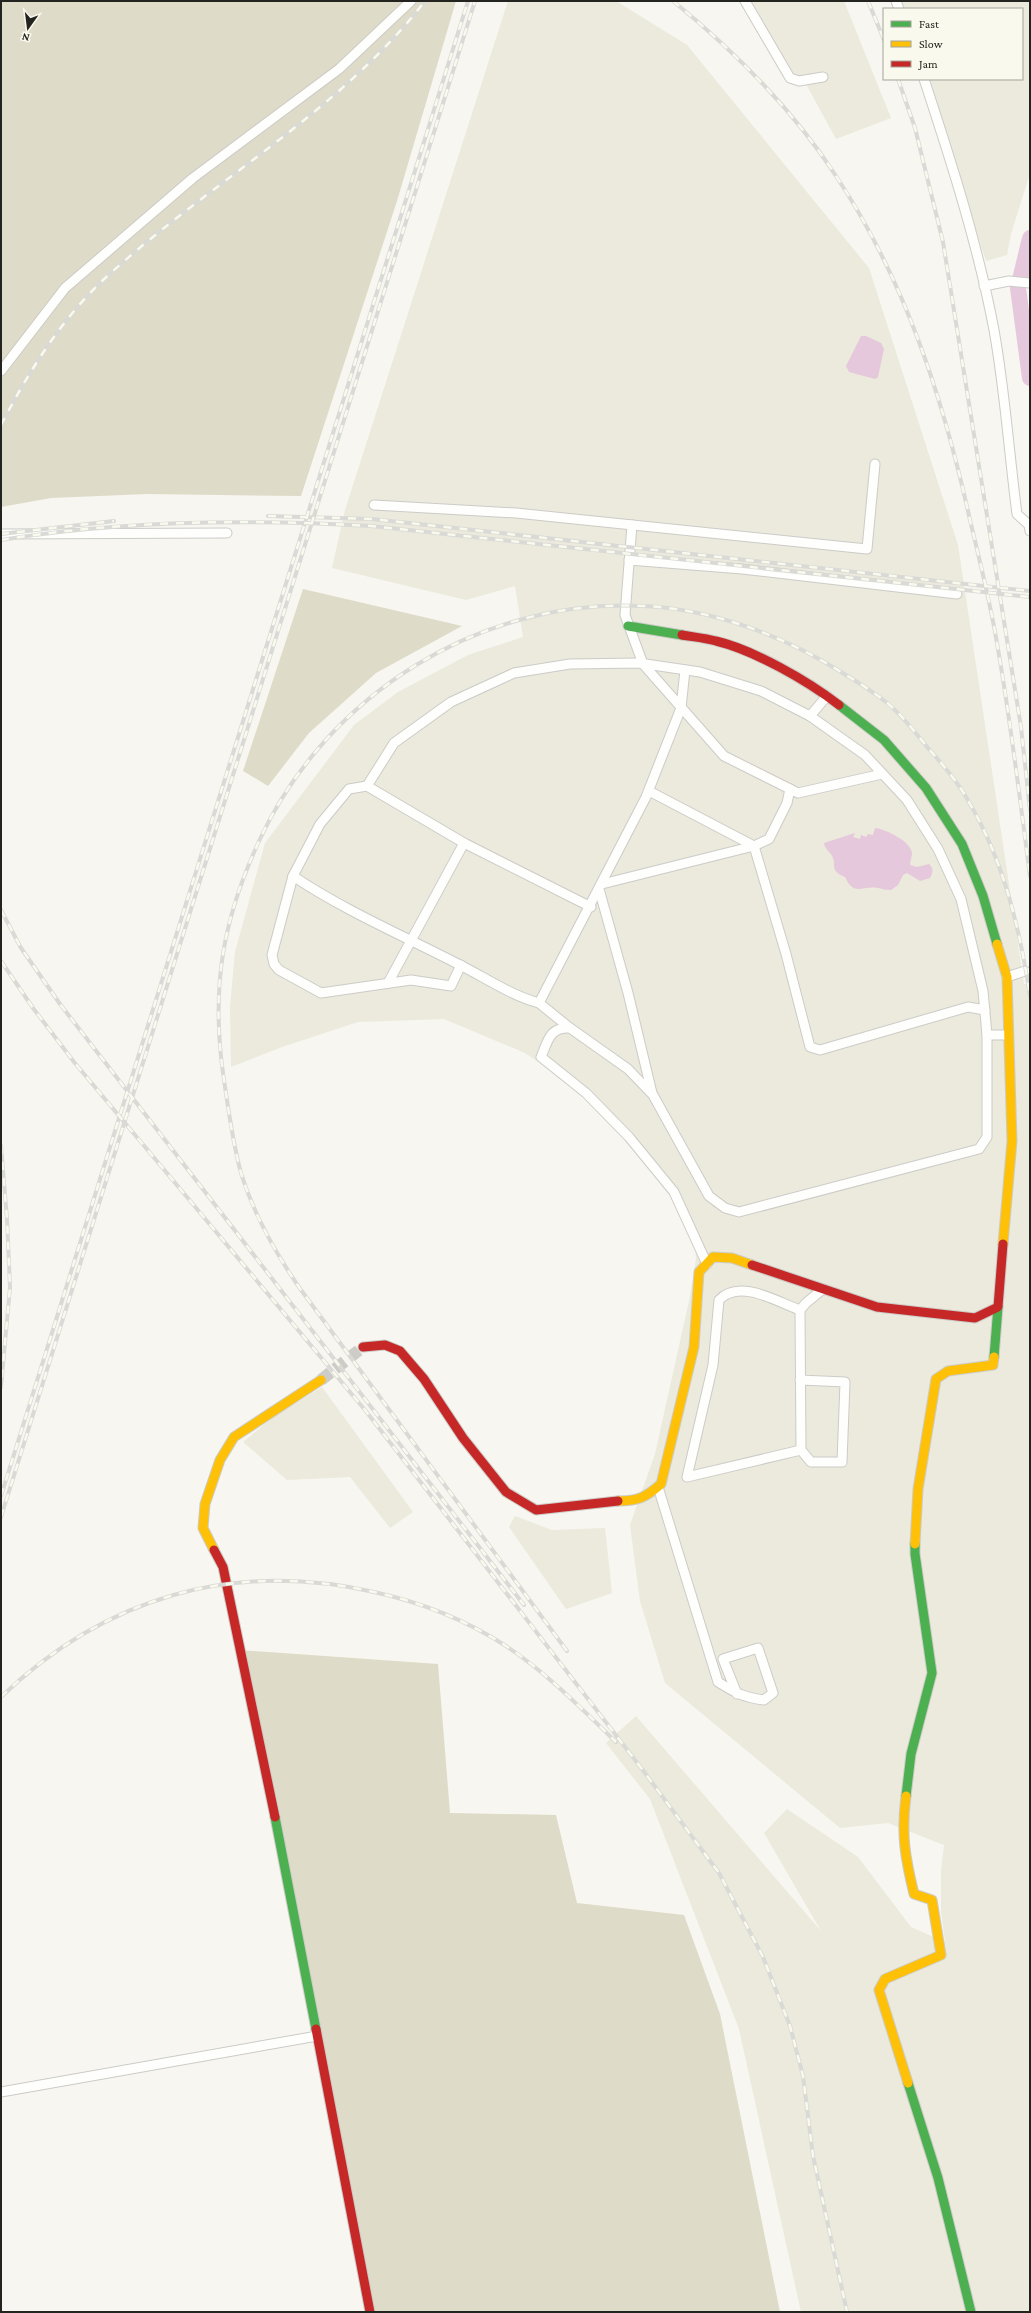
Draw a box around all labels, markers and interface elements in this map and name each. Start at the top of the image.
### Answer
north arrow [8,8,48,48]
legend [883,8,1023,80]
text: Fast [919,17,940,31]
text: N [20,31,31,44]
text: Slow [919,37,943,51]
text: Jam [918,57,938,71]

